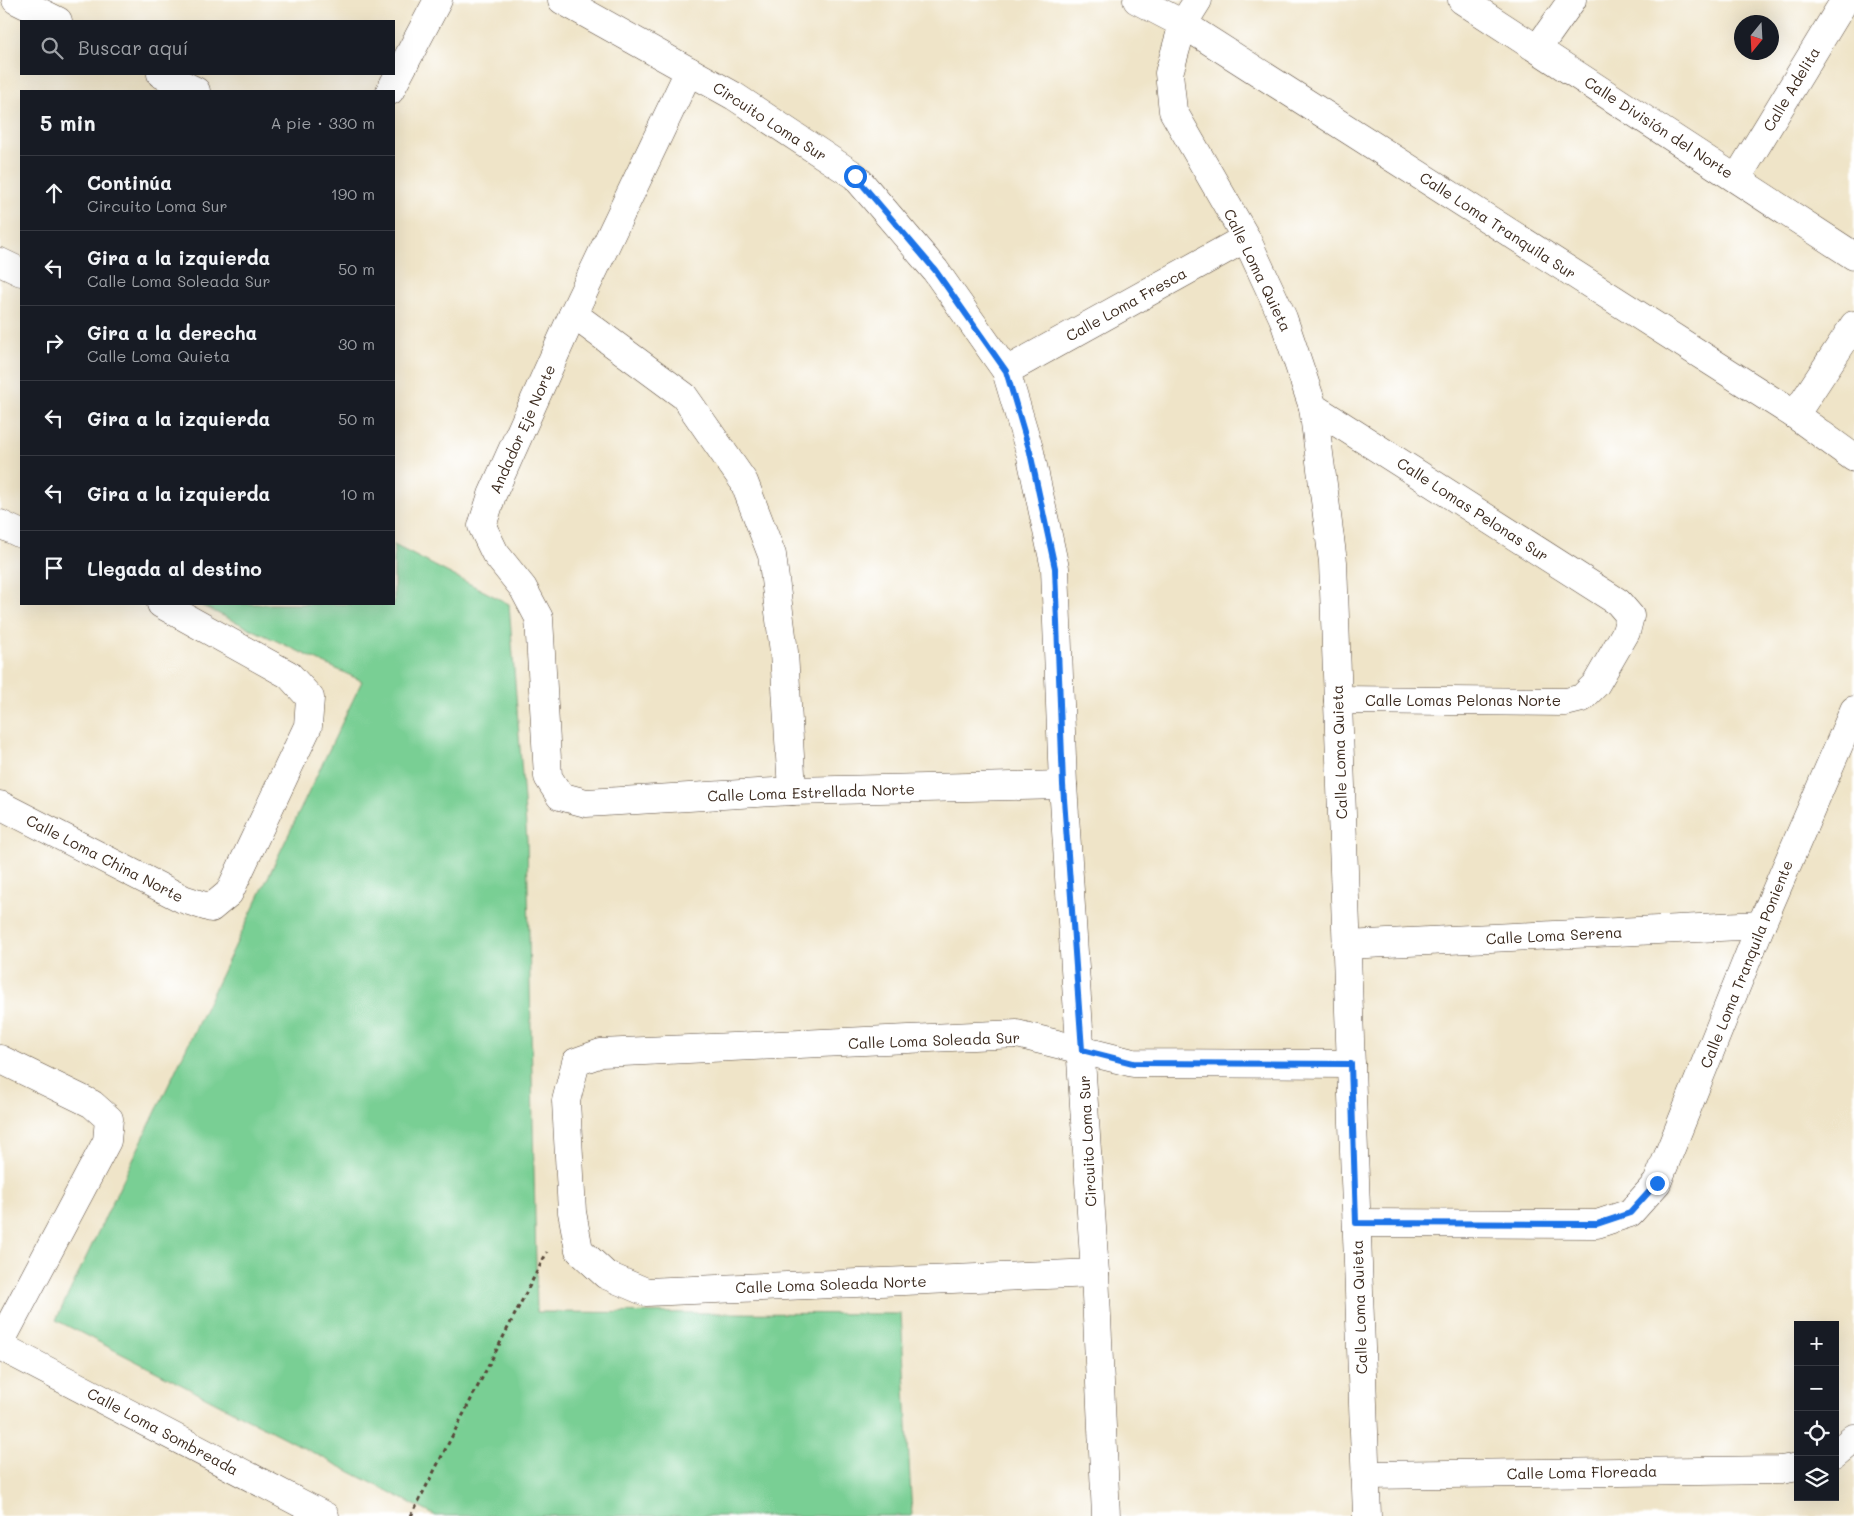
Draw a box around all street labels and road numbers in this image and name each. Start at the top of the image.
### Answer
street label: Calle Adelita [1758,43,1824,135]
street label: Calle División del Norte [1581,71,1737,183]
street label: Circuito Loma Sur [709,77,831,165]
street label: Calle Loma Tranquila Sur [1416,167,1580,283]
street label: Calle Loma Quieta [1220,205,1296,335]
street label: Calle Loma Fresca [1062,262,1190,346]
street label: Andador Eje Norte [485,361,559,497]
street label: Calle Lomas Pelonas Sur [1393,452,1553,566]
street label: Calle Loma Quieta [1327,685,1351,819]
street label: Calle Lomas Pelonas Norte [1365,690,1561,710]
street label: Calle Loma Estrellada Norte [707,778,915,806]
street label: Calle Loma China Norte [23,810,187,906]
street label: Calle Loma Tranquila Poniente [1695,857,1797,1071]
street label: Calle Loma Serena [1485,921,1623,949]
street label: Calle Loma Soleada Sur [848,1027,1020,1053]
street label: Circuito Loma Sur [1074,1075,1100,1207]
street label: Calle Loma Quieta [1347,1240,1371,1374]
street label: Calle Loma Soleada Norte [735,1271,927,1297]
street label: Calle Loma Sombreada [84,1383,242,1479]
street label: Calle Loma Floreada [1507,1461,1657,1483]

